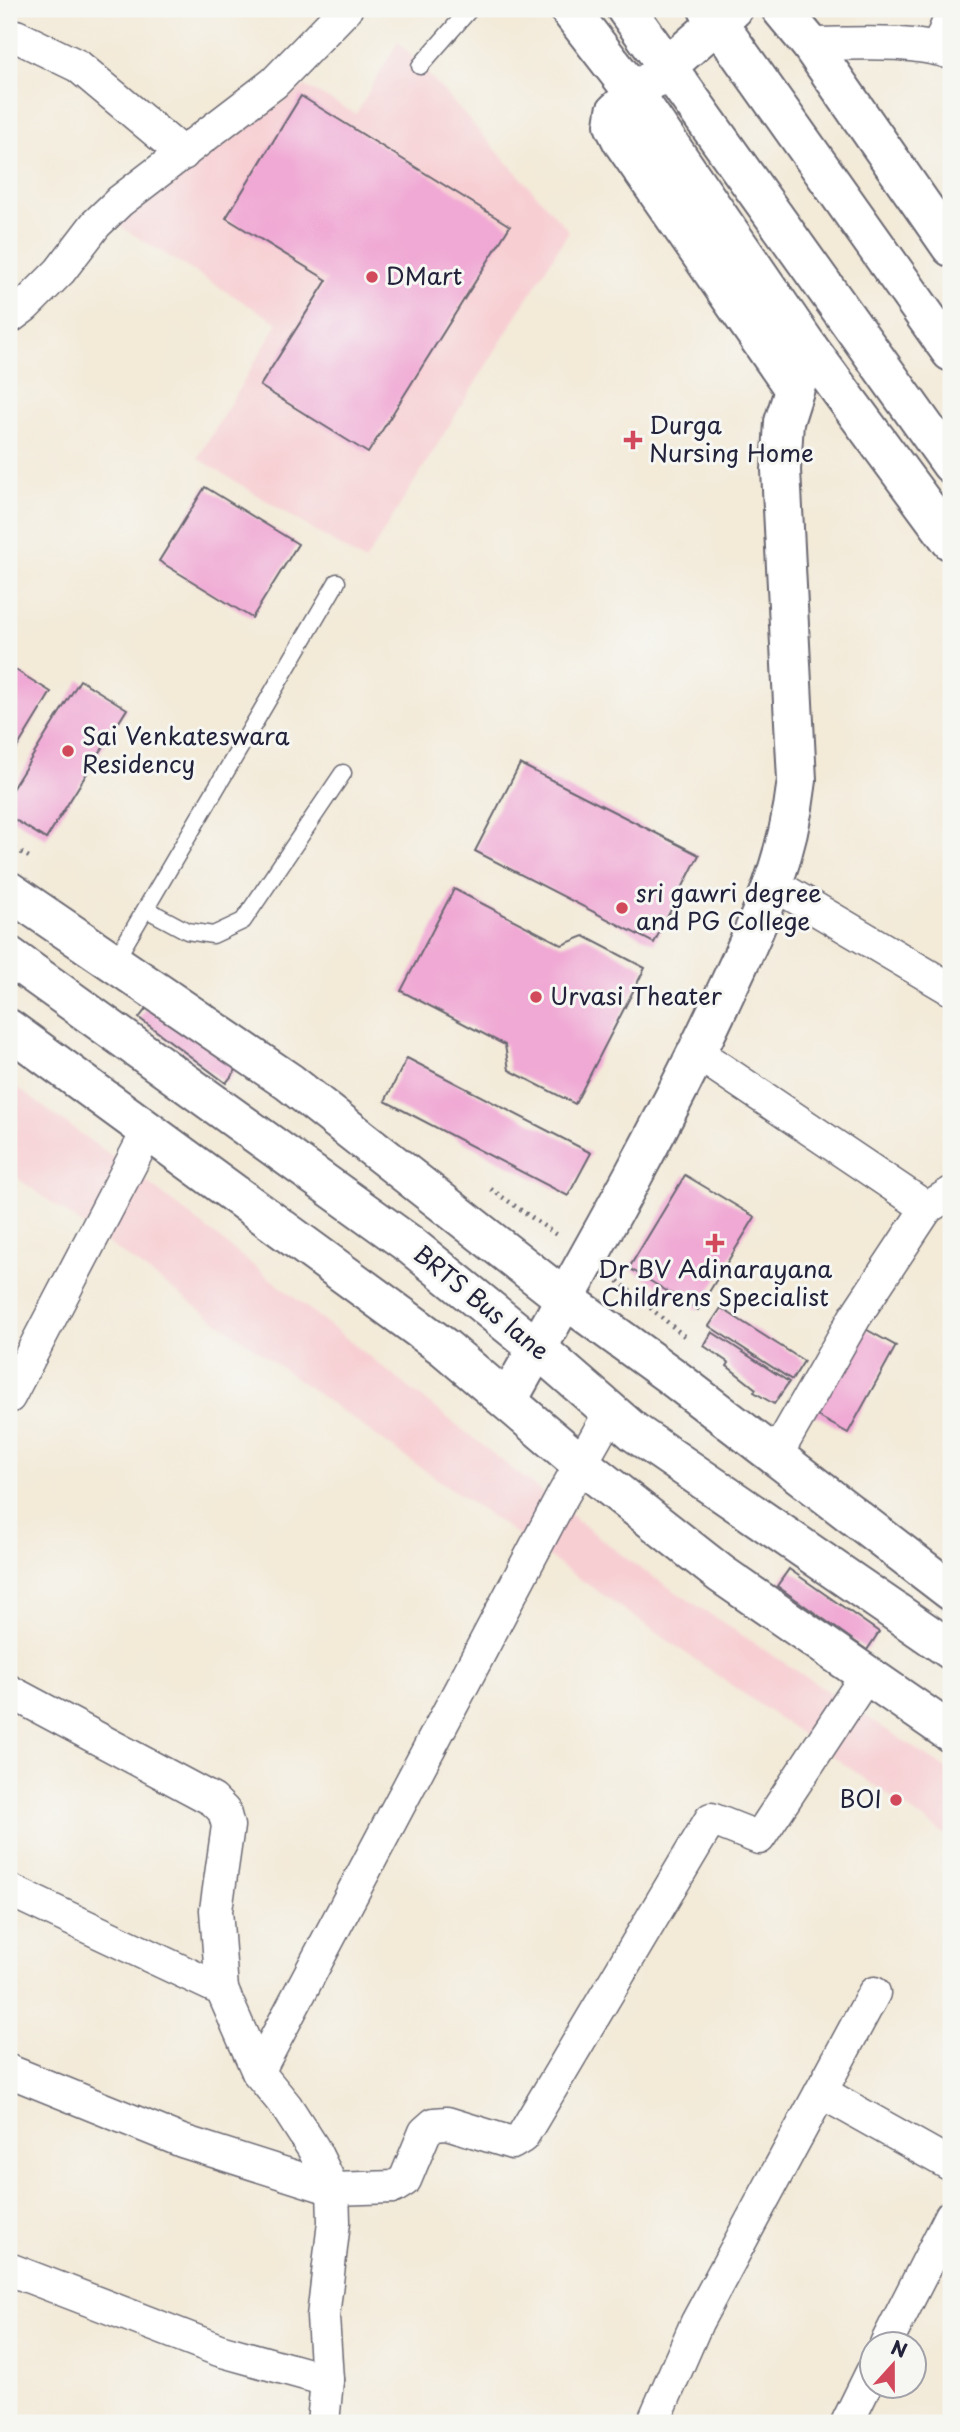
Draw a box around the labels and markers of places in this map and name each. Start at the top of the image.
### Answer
place label: DMart [386,257,463,293]
marker: DMart [364,269,380,285]
place label: Durga Nursing Home [649,406,814,470]
marker: Durga Nursing Home [623,430,643,450]
place label: Sai Venkateswara Residency [82,717,290,781]
marker: Sai Venkateswara Residency [60,743,76,759]
place label: sri gawri degree and PG College [636,874,822,938]
marker: sri gawri degree and PG College [614,900,630,916]
place label: Urvasi Theater [550,977,723,1013]
marker: Urvasi Theater [528,989,544,1005]
marker: Dr BV Adinarayana Childrens Specialist [705,1233,725,1253]
place label: Dr BV Adinarayana Childrens Specialist [598,1250,832,1314]
place label: BOI [839,1780,882,1816]
marker: BOI [888,1792,904,1808]

